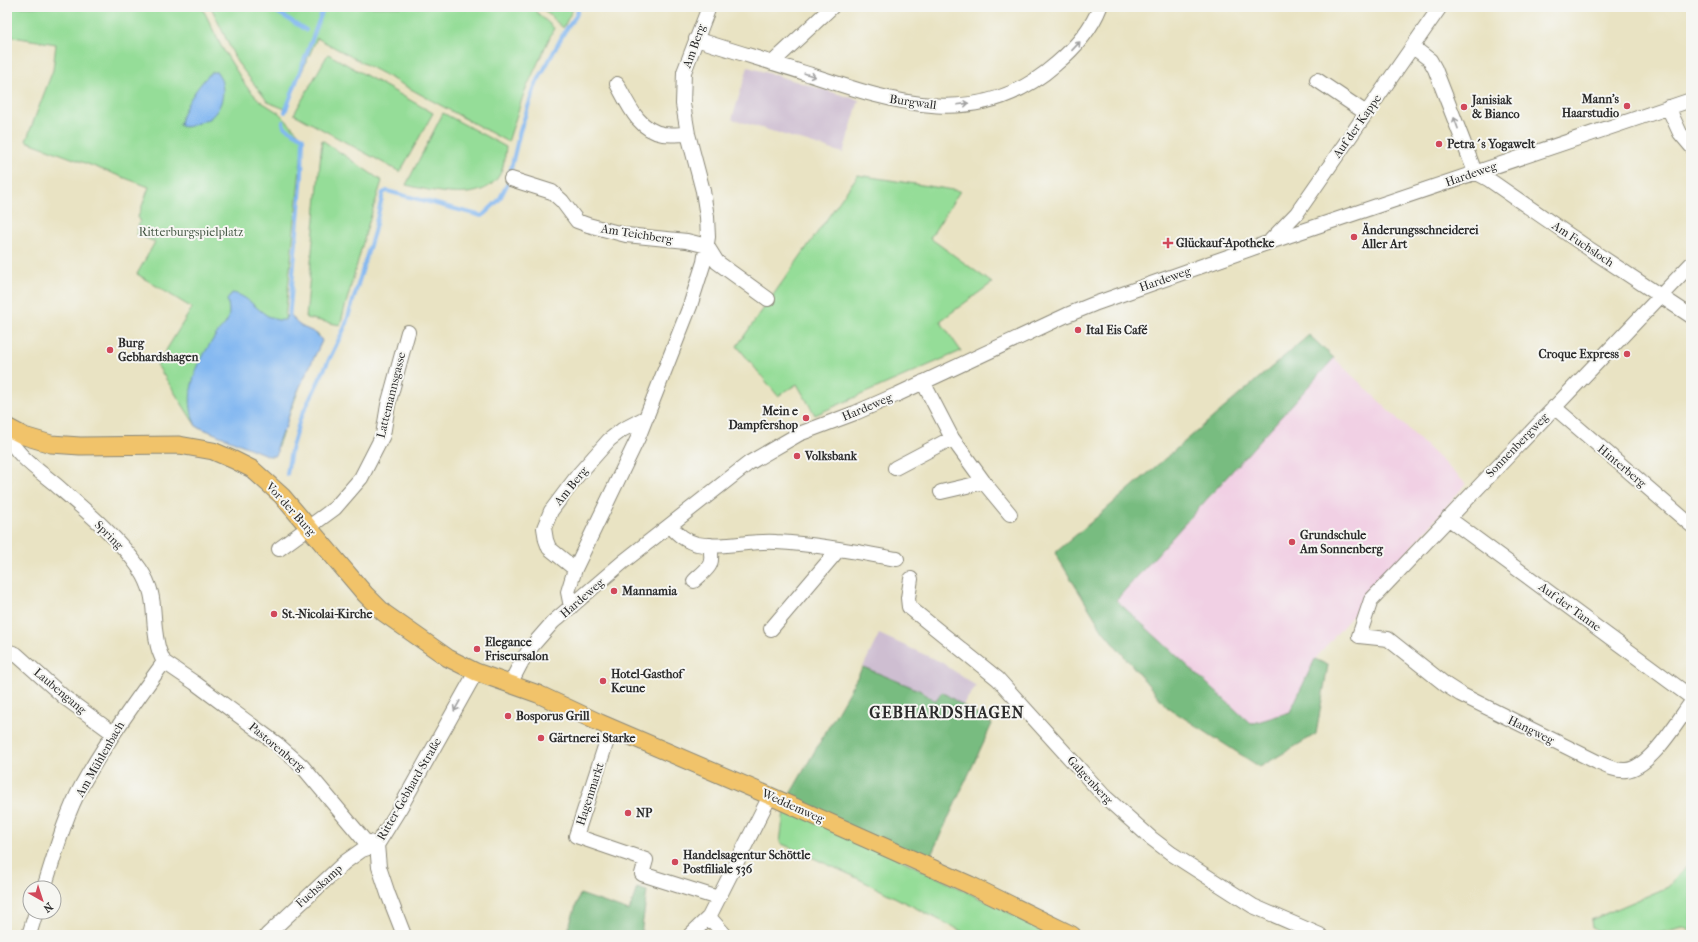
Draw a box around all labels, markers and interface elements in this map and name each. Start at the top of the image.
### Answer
street label: Am Berg [679,22,709,71]
one-way arrow [1071,41,1080,51]
one-way arrow [803,72,816,79]
street label: Auf der Kappe [1329,91,1384,161]
street label: Burgwall [889,92,938,112]
place label: Mann's Haarstudio [1562,92,1620,120]
place label: Janisiak & Bianco [1470,93,1520,121]
one-way arrow [956,101,969,108]
marker: Mann's Haarstudio [1622,101,1632,111]
marker: Janisiak & Bianco [1459,102,1469,112]
one-way arrow [1451,117,1459,129]
place label: Petra´s Yogawelt [1447,137,1536,152]
marker: Petra´s Yogawelt [1434,139,1444,149]
street label: Hardeweg [1443,158,1499,189]
street label: Am Fuchsloch [1549,218,1617,270]
street label: Am Teichberg [599,221,674,247]
place label: Änderungsschneiderei Aller Art [1361,222,1479,251]
park label: Ritterburgspielplatz [139,225,244,239]
marker: Änderungsschneiderei Aller Art [1349,232,1359,242]
place label: Glückauf-Apotheke [1176,236,1274,251]
marker: Glückauf-Apotheke [1163,238,1173,248]
street label: Hardeweg [1137,263,1193,294]
place label: Ital Eis Café [1086,323,1148,337]
marker: Ital Eis Café [1073,325,1083,335]
place label: Burg Gebhardshagen [118,336,199,365]
marker: Burg Gebhardshagen [105,345,115,355]
place label: Croque Express [1539,347,1620,362]
marker: Croque Express [1622,349,1632,359]
street label: Lattemannsgasse [374,351,408,439]
street label: Hardeweg [840,390,895,424]
place label: Mein e Dampfershop [728,404,798,433]
street label: Sonnenbergweg [1483,410,1552,480]
marker: Mein e Dampfershop [801,413,811,423]
street label: Hinterberg [1595,442,1650,491]
place label: Volksbank [804,449,858,463]
marker: Volksbank [792,451,802,461]
street label: Am Berg [551,463,591,509]
street label: Vor der Burg [263,479,319,539]
street label: Spring [92,518,127,553]
place label: Grundschule Am Sonnenberg [1299,528,1384,557]
marker: Grundschule Am Sonnenberg [1287,537,1297,547]
street label: Hardeweg [557,575,607,621]
street label: Auf der Tanne [1535,579,1604,634]
place label: Mannamia [621,584,678,598]
marker: Mannamia [609,586,619,596]
place label: St.-Nicolai-Kirche [282,607,372,621]
marker: St.-Nicolai-Kirche [269,609,279,619]
place label: Elegance Friseursalon [484,635,550,663]
marker: Elegance Friseursalon [472,644,482,654]
street label: Laubengang [31,665,89,717]
place label: Hotel-Gasthof Keune [611,667,685,695]
marker: Hotel-Gasthof Keune [598,676,608,686]
one-way arrow [452,700,460,712]
district label: GEBHARDSHAGEN [869,703,1025,722]
place label: Bosporus Grill [516,709,590,724]
marker: Bosporus Grill [503,711,513,721]
street label: Hangweg [1506,713,1557,747]
street label: Am Mühlenbach [72,719,127,800]
street label: Pastorenberg [246,719,308,775]
place label: Gärtnerei Starke [549,731,635,745]
marker: Gärtnerei Starke [536,733,546,743]
street label: Ritter-Gebhard-Straße [374,735,444,843]
street label: Galgenberg [1064,753,1116,807]
street label: Hagenmarkt [573,760,607,827]
street label: Weddemweg [759,786,827,826]
place label: NP [636,806,653,820]
marker: NP [623,808,633,818]
place label: Handelsagentur Schöttle Postfiliale 536 [683,848,811,877]
marker: Handelsagentur Schöttle Postfiliale 536 [670,857,680,867]
street label: Fuchskamp [293,861,346,911]
north arrow [22,880,62,920]
text: N [40,900,55,915]

